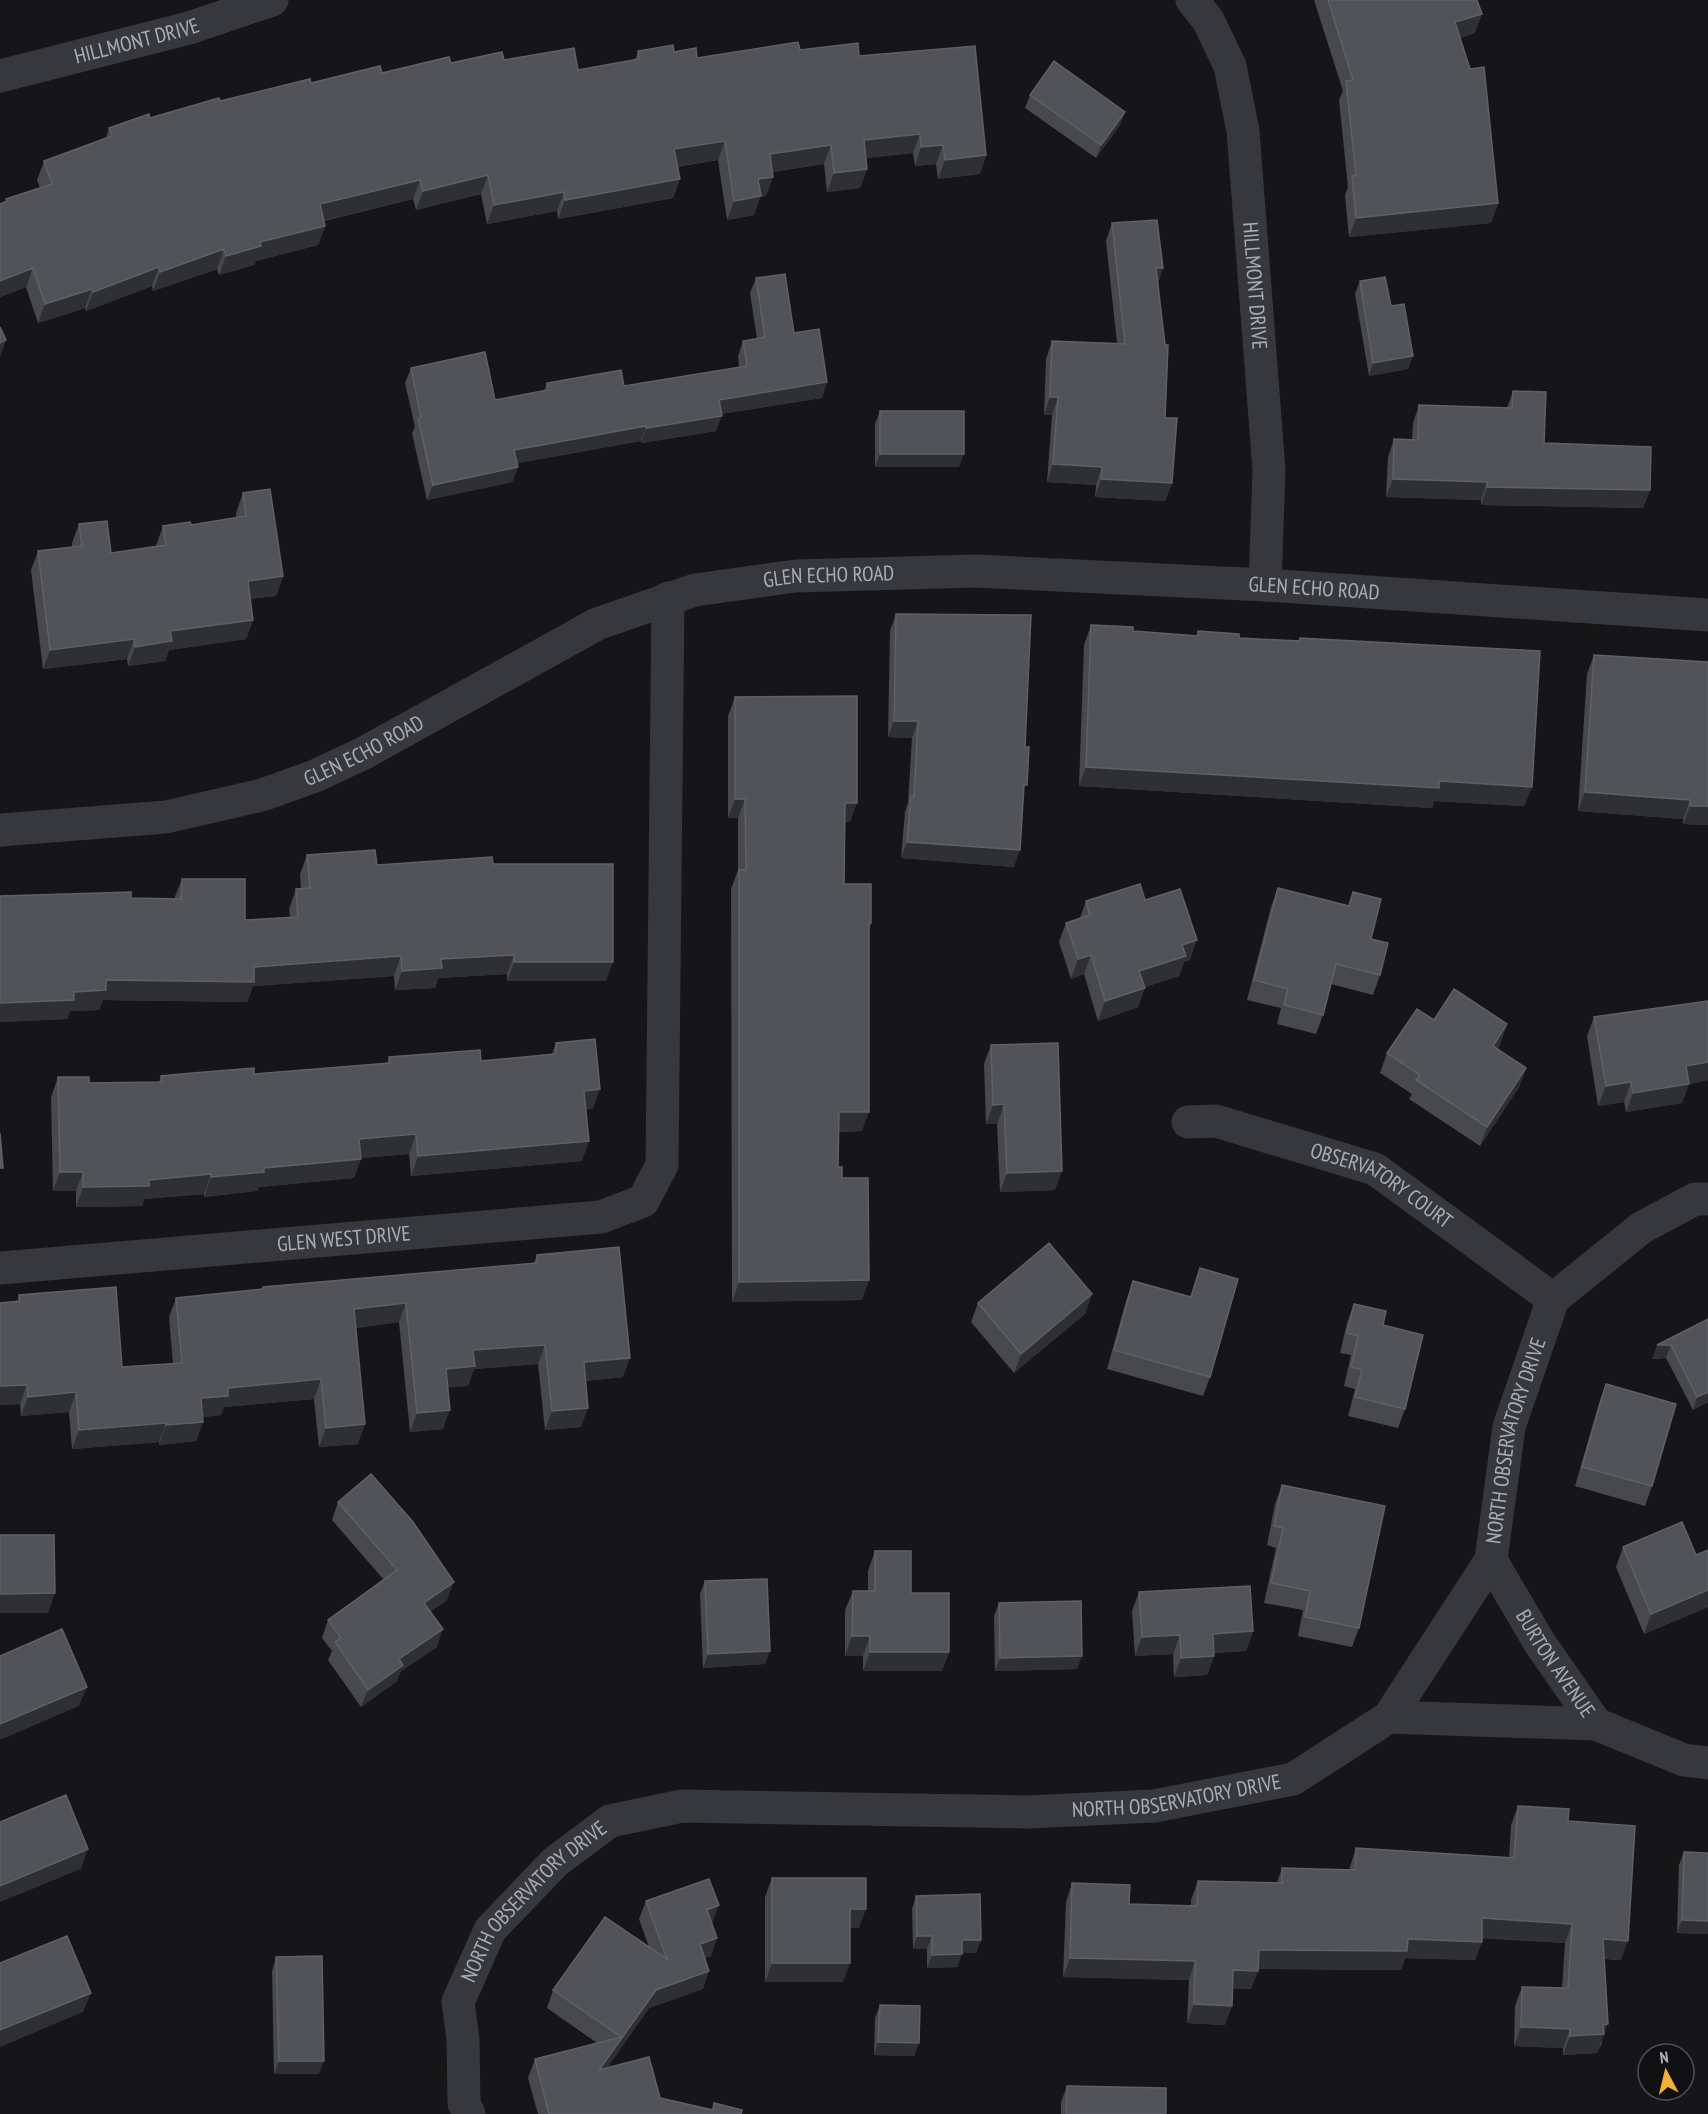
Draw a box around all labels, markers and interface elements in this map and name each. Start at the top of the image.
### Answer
street label: HILLMONT DRIVE [71,12,203,70]
street label: HILLMONT DRIVE [1237,221,1274,350]
street label: GLEN ECHO ROAD [761,559,895,593]
street label: GLEN ECHO ROAD [1248,570,1380,606]
street label: GLEN ECHO ROAD [300,709,428,792]
street label: OBSERVATORY COURT [1307,1136,1459,1234]
street label: GLEN WEST DRIVE [276,1219,411,1257]
street label: NORTH OBSERVATORY DRIVE [1479,1334,1552,1545]
street label: BURTON AVENUE [1510,1605,1601,1723]
street label: NORTH OBSERVATORY DRIVE [1071,1768,1283,1823]
street label: NORTH OBSERVATORY DRIVE [455,1814,612,1986]
north arrow [1636,2042,1696,2102]
text: N [1659,2047,1670,2068]

